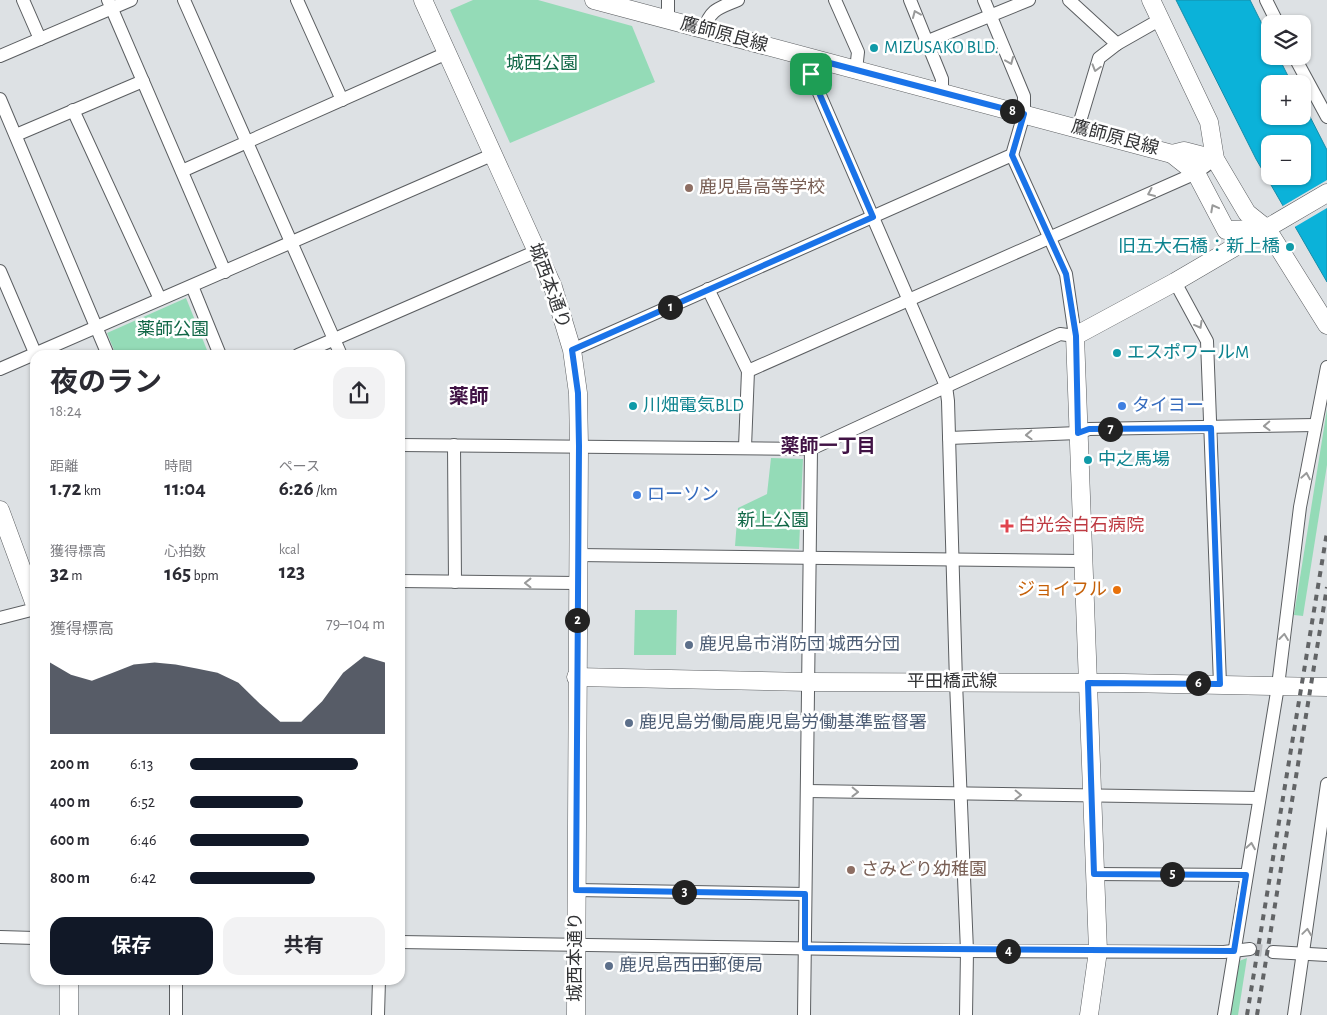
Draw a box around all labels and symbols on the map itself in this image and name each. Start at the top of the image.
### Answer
one-way arrow [912,10,923,19]
street label: 鷹師原良線 [678,13,770,55]
place label: MIZUSAKO BLD. [884,39,999,57]
marker: MIZUSAKO BLD. [868,42,880,54]
pin [790,53,832,95]
park label: 城西公園 [506,54,578,73]
one-way arrow [1003,56,1014,65]
one-way arrow [1091,64,1101,72]
pin: 8 [1000,98,1024,124]
street label: 鷹師原良線 [1069,116,1161,158]
place label: 鹿児島高等学校 [699,177,825,197]
marker: 鹿児島高等学校 [683,182,695,194]
one-way arrow [1147,186,1156,197]
one-way arrow [1210,204,1220,213]
place label: 旧五大石橋：新上橋 [1118,237,1280,256]
street label: 城西本通り [525,240,574,331]
marker: 旧五大石橋：新上橋 [1284,241,1296,253]
pin: 1 [658,294,682,320]
one-way arrow [1193,319,1203,328]
park label: 薬師公園 [137,320,209,339]
place label: エスポワールM [1127,343,1249,362]
marker: エスポワールM [1111,347,1123,359]
district label: 薬師 [449,386,489,407]
place label: 川畑電気BLD [643,395,744,415]
place label: タイヨー [1132,396,1204,415]
marker: 川畑電気BLD [627,400,639,412]
marker: タイヨー [1116,400,1128,412]
pin: 7 [1098,416,1122,442]
one-way arrow [1262,421,1270,432]
one-way arrow [1025,429,1033,440]
district label: 薬師一丁目 [780,436,876,456]
place label: 中之馬場 [1098,450,1170,469]
marker: 中之馬場 [1082,454,1094,466]
one-way arrow [1300,472,1311,481]
place label: ローソン [647,486,719,504]
marker: ローソン [631,489,643,501]
park label: 新上公園 [737,511,809,530]
place label: 白光会白石病院 [1018,515,1144,535]
marker: 白光会白石病院 [1000,519,1014,533]
one-way arrow [524,577,532,588]
place label: ジョイフル [1017,580,1107,599]
marker: ジョイフル [1111,584,1123,596]
pin: 2 [564,608,590,632]
one-way arrow [1278,633,1289,641]
place label: 鹿児島市消防団 城西分団 [699,634,900,654]
marker: 鹿児島市消防団 城西分団 [683,639,695,651]
pin: 6 [1186,670,1210,696]
street label: 平田橋武線 [907,671,997,691]
place label: 鹿児島労働局鹿児島労働基準監督署 [639,712,927,732]
marker: 鹿児島労働局鹿児島労働基準監督署 [623,717,635,729]
one-way arrow [852,787,859,797]
one-way arrow [1014,789,1022,800]
one-way arrow [1246,842,1256,850]
place label: さみどり幼稚園 [861,859,987,879]
pin: 5 [1160,862,1184,886]
marker: さみどり幼稚園 [845,864,857,876]
pin: 3 [672,880,696,904]
street label: 城西本通り [566,912,585,1002]
one-way arrow [1301,928,1312,936]
pin: 4 [996,938,1020,964]
place label: 鹿児島西田郵便局 [619,955,763,975]
marker: 鹿児島西田郵便局 [603,960,615,972]

